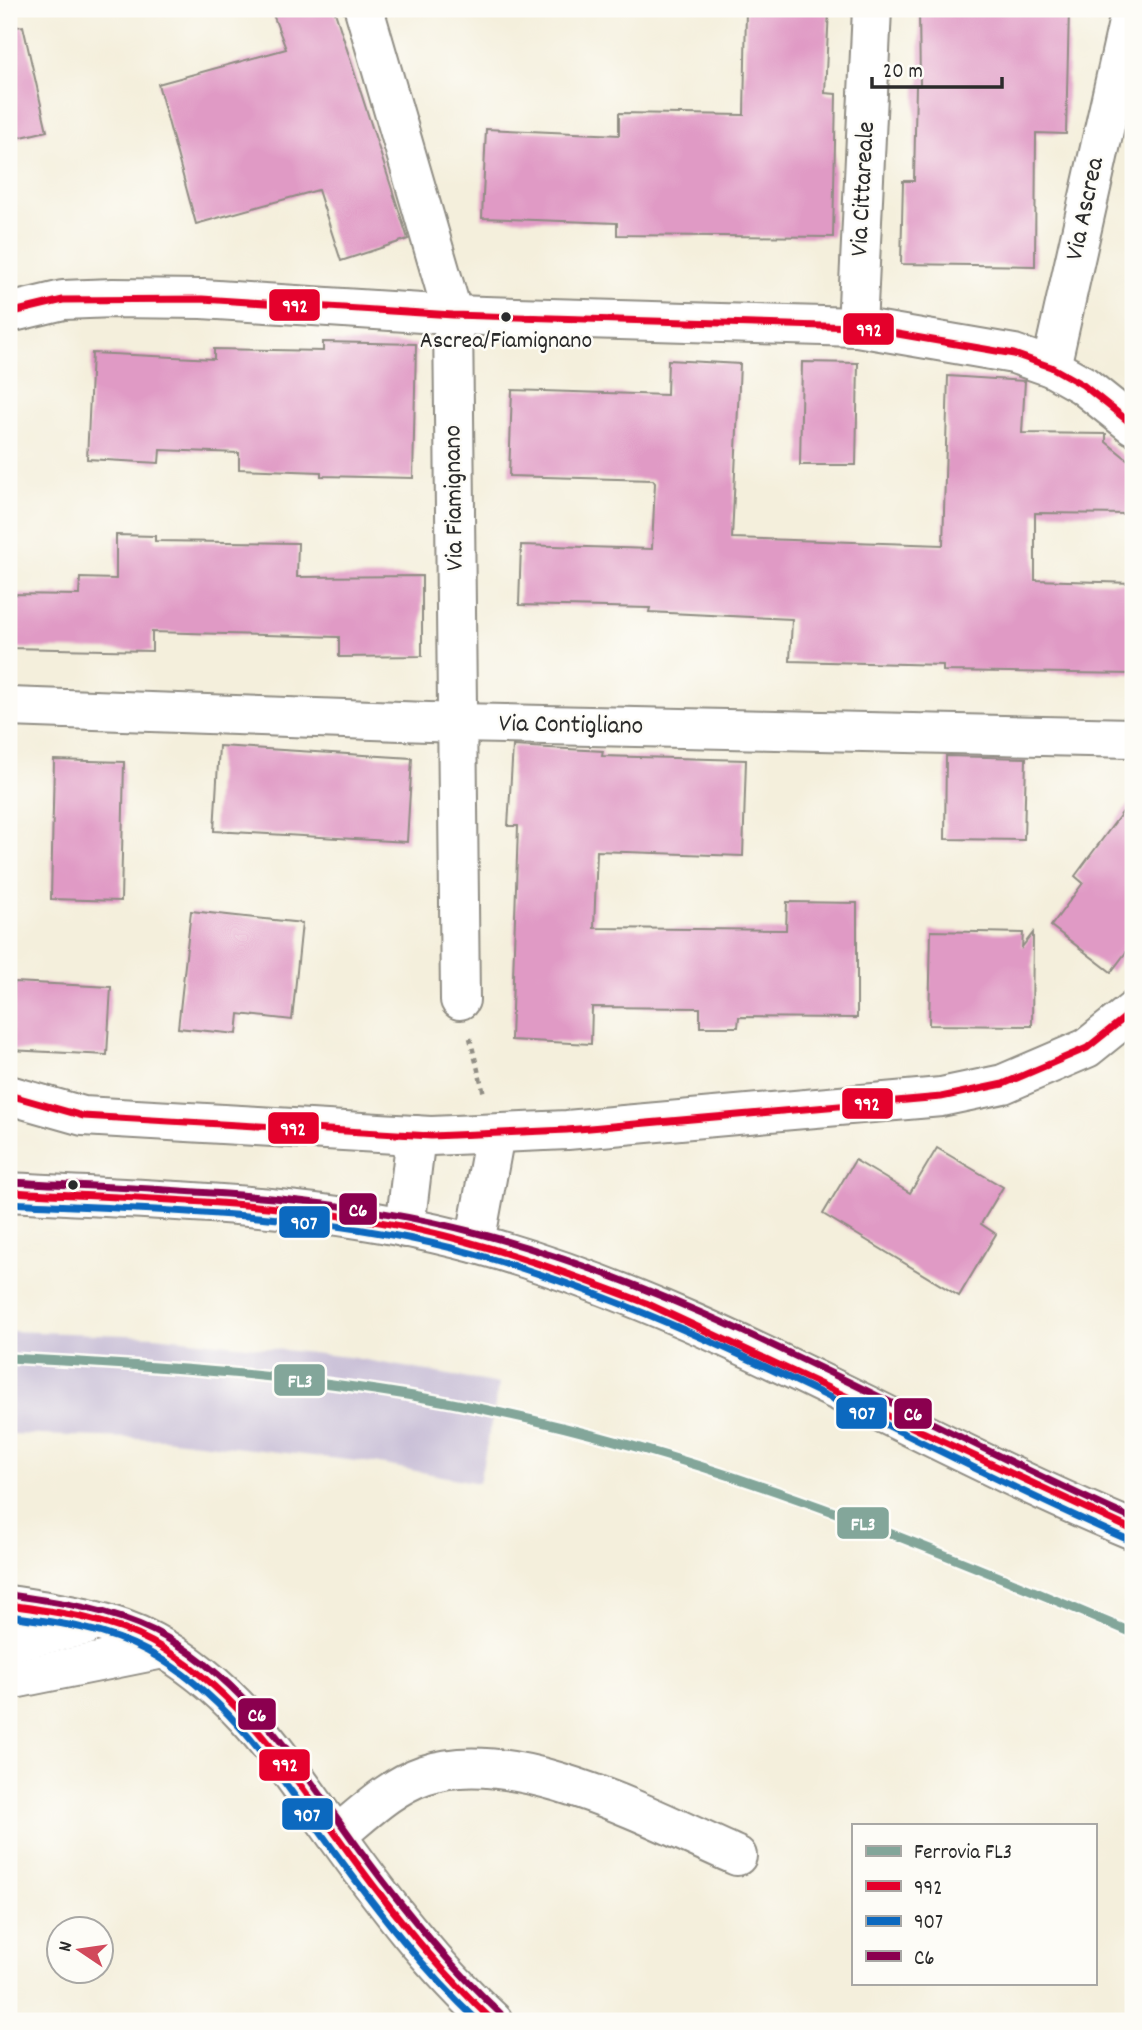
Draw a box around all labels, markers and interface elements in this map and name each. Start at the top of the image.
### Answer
scale bar [872,46,1002,90]
text: 20 m [883,58,923,88]
street label: Via Cittareale [842,120,886,258]
street label: Via Ascrea [1057,153,1115,264]
line badge: 992 [268,288,321,322]
text: 992 [282,295,308,322]
marker: Ascrea/Fiamignano [499,310,513,324]
line badge: 992 [842,312,895,346]
text: 992 [856,319,882,346]
place label: Ascrea/Fiamignano [420,325,592,359]
street label: Via Fiamignano [435,425,475,571]
street label: Via Contigliano [499,706,643,746]
line badge: 992 [841,1087,894,1120]
text: 992 [854,1093,880,1120]
line badge: 992 [267,1111,320,1145]
text: 992 [280,1118,306,1145]
unlabelled marker [66,1178,80,1192]
line badge: C6 [338,1192,378,1226]
text: C6 [349,1199,367,1226]
line badge: 907 [278,1205,331,1239]
text: 907 [291,1212,317,1239]
line badge: FL3 [273,1363,326,1397]
text: FL3 [288,1370,312,1397]
line badge: 907 [835,1396,888,1430]
line badge: C6 [893,1397,933,1430]
text: 907 [849,1402,875,1429]
text: C6 [904,1403,922,1430]
line badge: FL3 [836,1506,890,1540]
text: FL3 [851,1513,875,1540]
line badge: C6 [237,1697,277,1731]
text: C6 [248,1704,266,1731]
line badge: 992 [258,1748,311,1782]
text: 992 [272,1754,298,1781]
line badge: 907 [281,1797,334,1831]
text: 907 [294,1804,320,1831]
legend [852,1824,1096,1984]
text: Ferrovia FL3 [914,1839,1012,1869]
text: 992 [914,1875,942,1905]
text: 907 [914,1909,943,1939]
north arrow [46,1914,116,1984]
text: N [53,1939,81,1955]
text: C6 [914,1945,935,1975]

